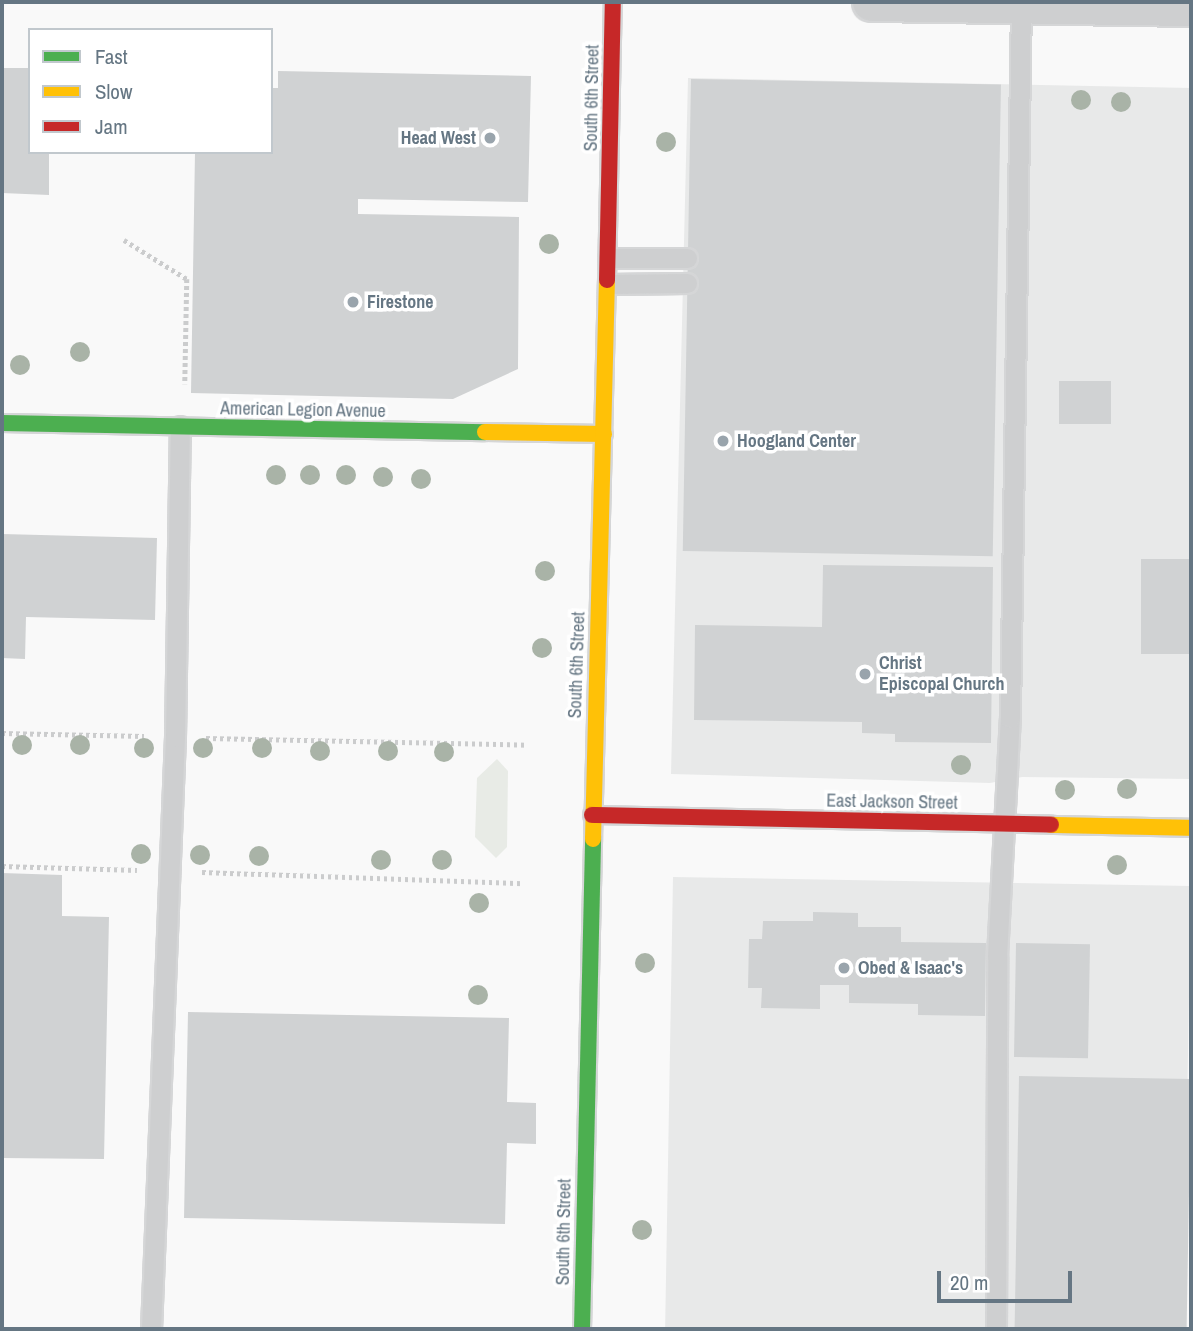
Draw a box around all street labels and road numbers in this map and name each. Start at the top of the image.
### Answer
street label: South 6th Street [580,44,604,152]
street label: American Legion Avenue [220,398,386,422]
street label: South 6th Street [564,611,590,719]
street label: East Jackson Street [826,790,958,814]
street label: South 6th Street [552,1178,576,1286]

